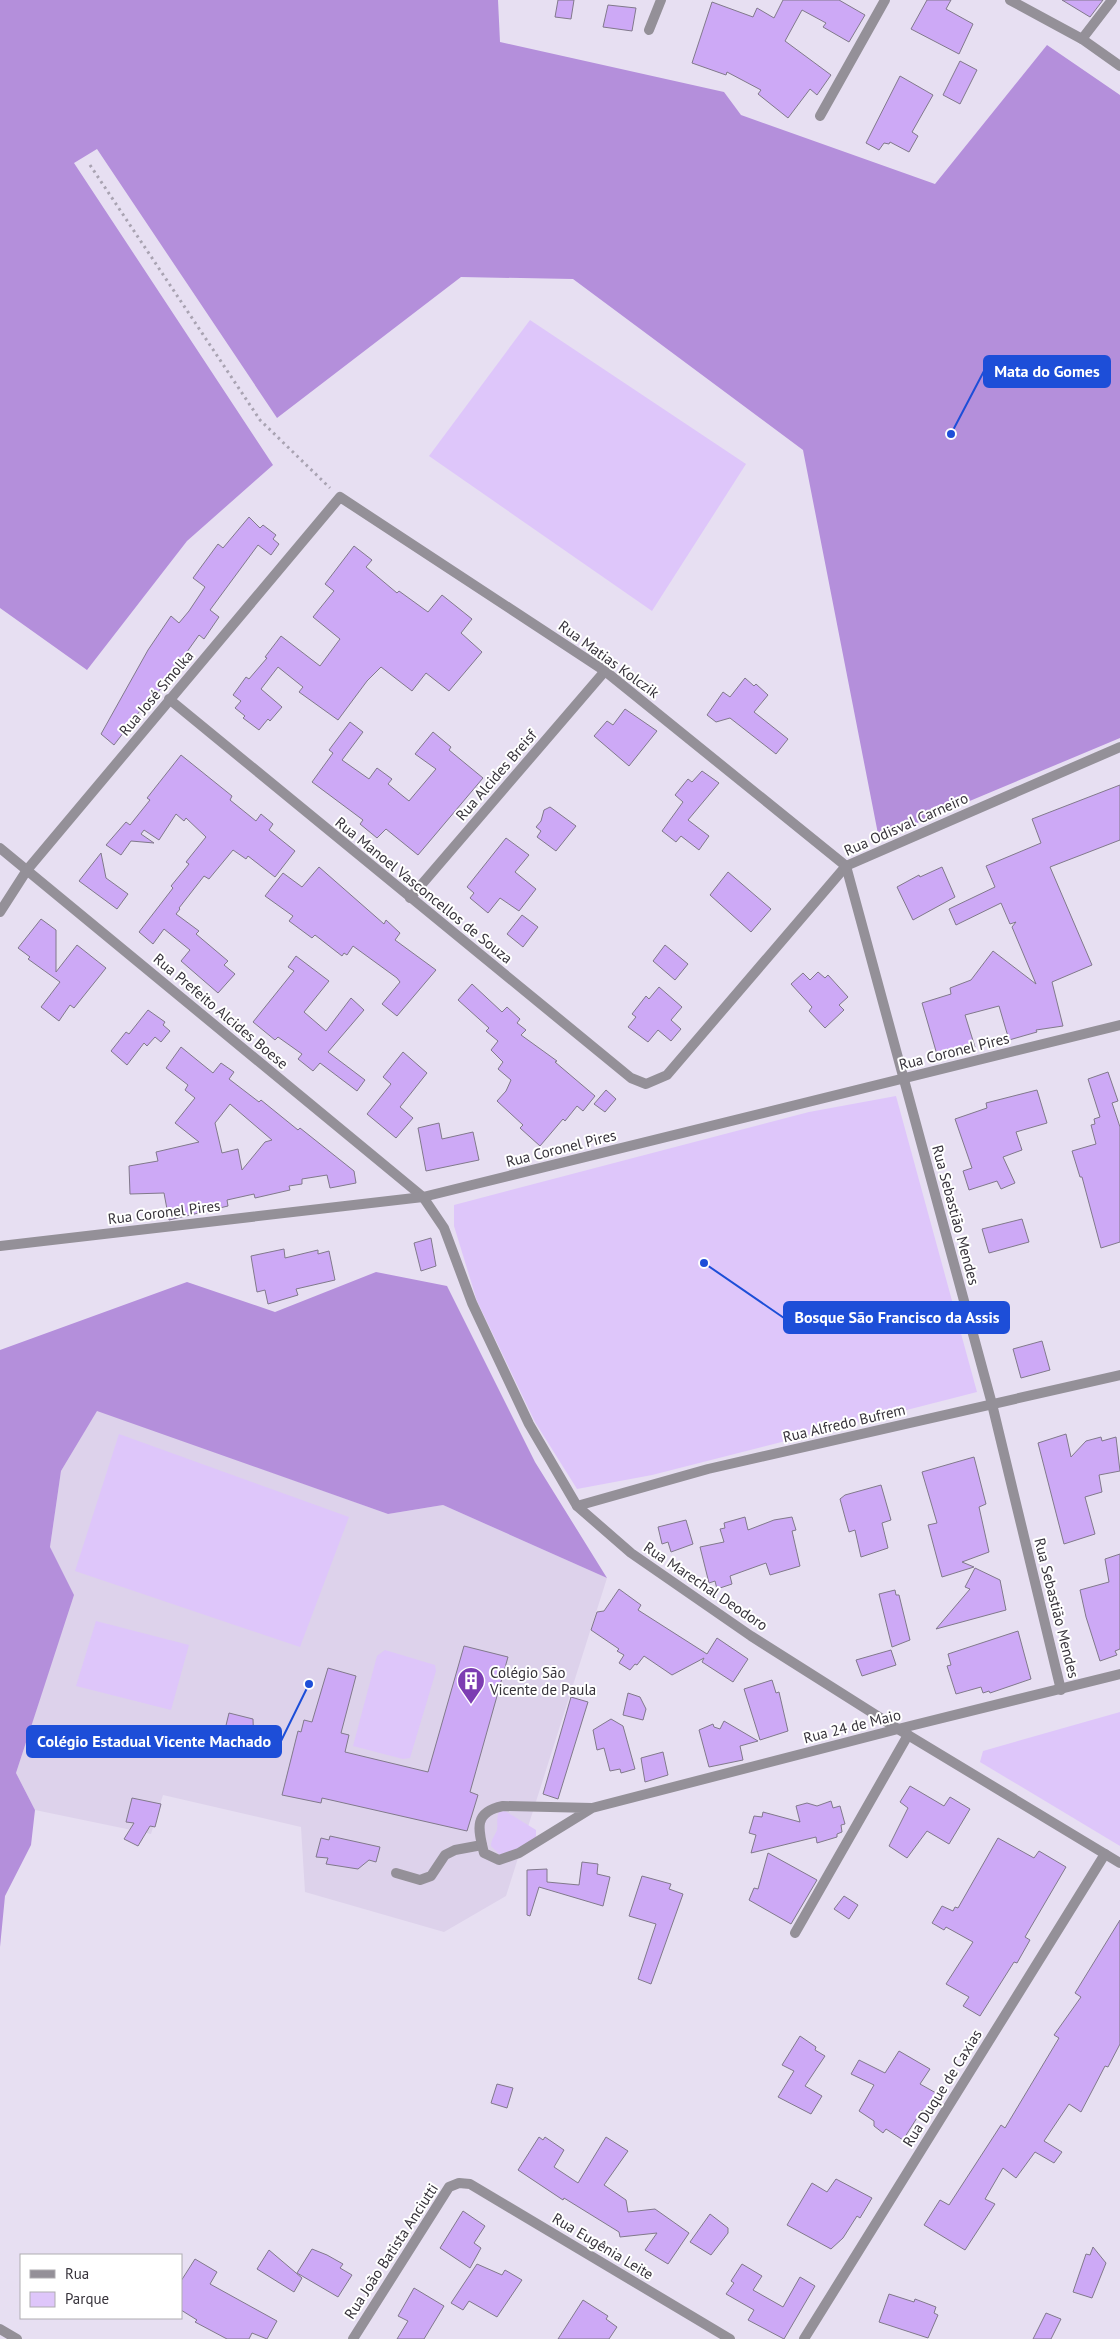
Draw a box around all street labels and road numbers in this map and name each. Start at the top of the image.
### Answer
street label: Rua Matias Kolczik [555,616,664,702]
street label: Rua José Smolka [115,646,197,740]
street label: Rua Alcides Breisf [451,725,541,824]
street label: Rua Odisval Carneiro [841,788,971,860]
street label: Rua Manoel Vasconcellos de Souza [331,813,517,967]
street label: Rua Prefeito Alcides Boese [150,949,292,1073]
street label: Rua Coronel Pires [897,1028,1011,1074]
street label: Rua Coronel Pires [504,1125,618,1171]
street label: Rua Sebastião Mendes [928,1143,984,1287]
street label: Rua Coronel Pires [107,1196,221,1228]
street label: Rua Alfredo Bufrem [781,1400,907,1446]
street label: Rua Sebastião Mendes [1030,1536,1084,1680]
street label: Rua Marechal Deodoro [640,1537,772,1635]
street label: Rua 24 de Maio [801,1705,903,1747]
street label: Rua Duque de Caxias [898,2026,986,2150]
street label: Rua João Batista Anciutti [340,2180,442,2322]
street label: Rua Eugênia Leite [549,2208,657,2284]

